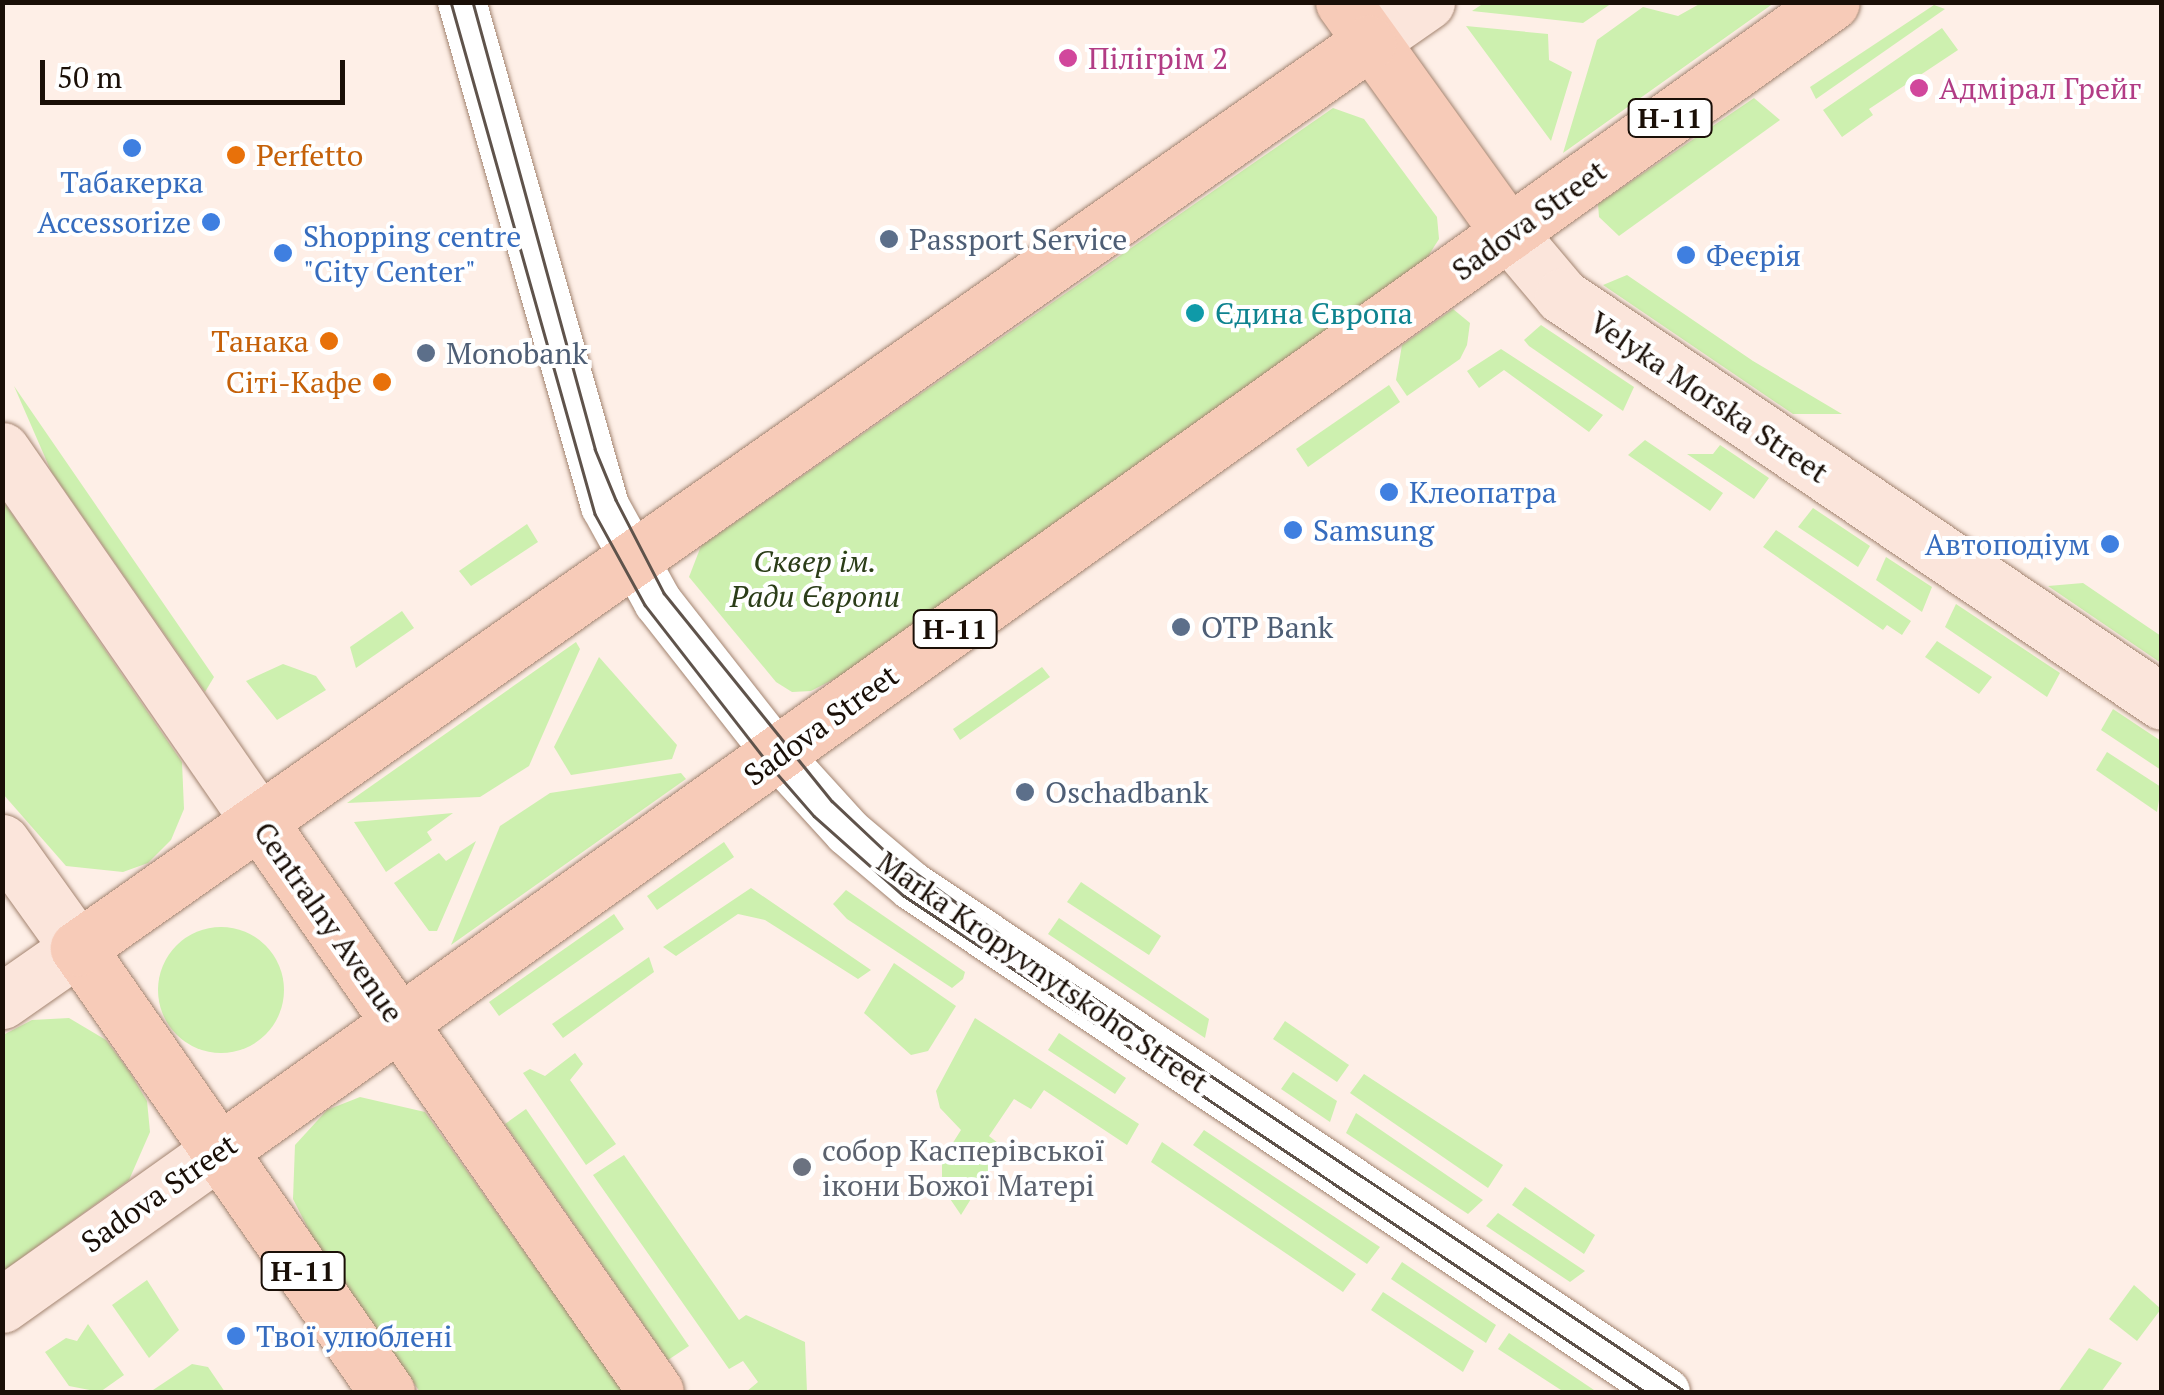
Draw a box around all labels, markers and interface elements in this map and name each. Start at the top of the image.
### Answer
scale bar [45,40,350,102]
place label: Пілігрім 2 [1088,40,1228,76]
marker: Пілігрім 2 [1057,47,1079,69]
text: 50 m [57,57,122,97]
place label: Адмірал Грейг [1939,70,2141,106]
marker: Адмірал Грейг [1908,77,1930,99]
road number: Н-11 [1628,95,1712,141]
marker: Табакерка [121,137,143,159]
place label: Perfetto [256,137,363,173]
marker: Perfetto [225,144,247,166]
street label: Sadova Street [1445,152,1613,288]
place label: Табакерка [60,164,204,200]
place label: Accessorize [37,204,191,240]
marker: Accessorize [200,211,222,233]
place label: Shopping centre "City Center" [303,218,521,288]
place label: Passport Service [909,221,1127,257]
marker: Passport Service [878,228,900,250]
place label: Феєрія [1706,237,1801,273]
marker: Shopping centre "City Center" [272,242,294,264]
marker: Феєрія [1675,244,1697,266]
place label: Єдина Європа [1215,295,1413,331]
marker: Єдина Європа [1184,302,1206,324]
street label: Velyka Morska Street [1583,304,1835,490]
place label: Танака [211,323,309,359]
marker: Танака [318,330,340,352]
place label: Monobank [446,335,588,371]
marker: Monobank [415,342,437,364]
place label: Сіті-Кафе [226,364,362,400]
marker: Сіті-Кафе [371,371,393,393]
place label: Клеопатра [1409,474,1557,510]
marker: Клеопатра [1378,481,1400,503]
place label: Samsung [1313,512,1434,548]
marker: Samsung [1282,519,1304,541]
place label: Автоподіум [1925,526,2090,562]
marker: Автоподіум [2099,533,2121,555]
park label: Сквер ім. Ради Європи [730,543,900,614]
road number: Н-11 [912,606,998,652]
place label: OTP Bank [1201,609,1333,645]
marker: OTP Bank [1170,616,1192,638]
street label: Sadova Street [737,657,905,793]
place label: Oschadbank [1045,774,1208,810]
marker: Oschadbank [1014,781,1036,803]
street label: Centralny Avenue [246,815,412,1029]
street label: Marka Kropyvnytskoho Street [870,844,1216,1100]
street label: Sadova Street [74,1126,244,1260]
place label: собор Касперівської ікони Божої Матері [822,1132,1105,1202]
marker: собор Касперівської ікони Божої Матері [791,1156,813,1178]
road number: Н-11 [260,1248,346,1294]
place label: Твої улюблені [256,1318,452,1354]
marker: Твої улюблені [225,1325,247,1347]

